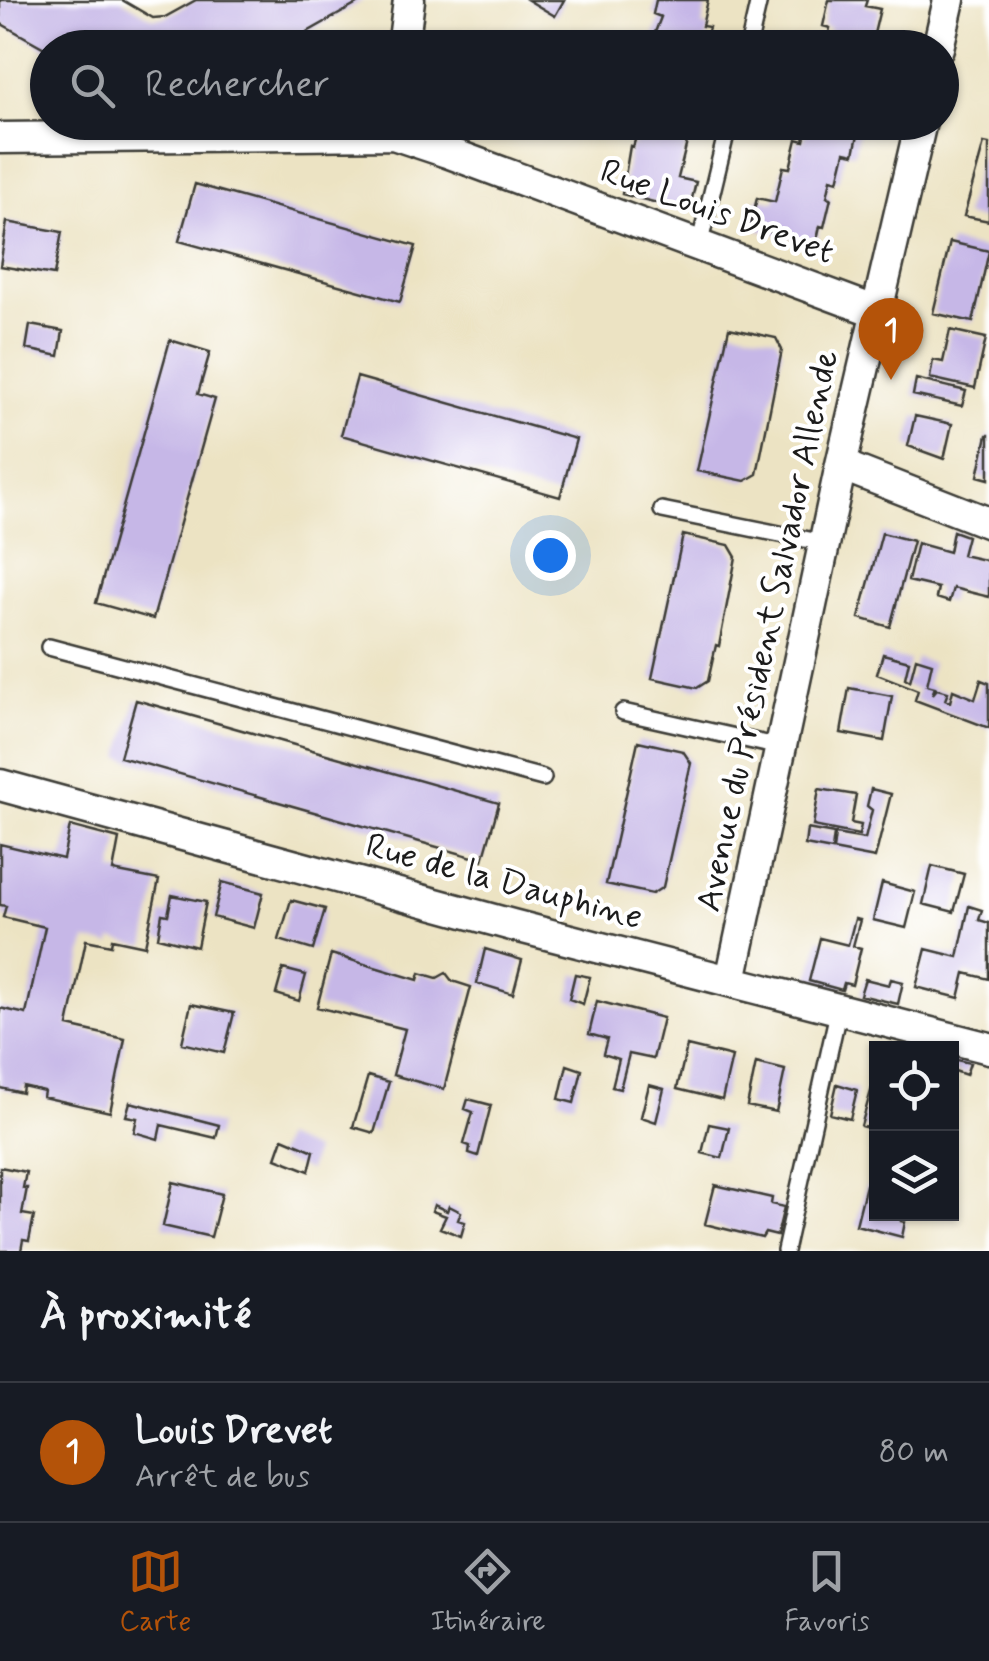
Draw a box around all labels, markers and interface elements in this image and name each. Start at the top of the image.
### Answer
search box [30,30,959,140]
icon: search [65,58,120,113]
text: Rechercher [145,61,330,110]
street label: Rue Louis Drevet [594,148,840,276]
pin: 1 [858,298,924,380]
street label: Avenue du Président Salvador Allende [686,346,850,916]
your location [525,530,576,581]
street label: Rue de la Dauphine [361,823,647,941]
map controls [869,1041,959,1221]
button: locate [869,1041,959,1131]
button: layers [869,1131,959,1221]
text: À proximité [40,1289,251,1344]
text: Louis Drevet [135,1407,332,1456]
text: 1 [65,1431,80,1473]
text: 80 m [879,1431,949,1473]
text: Arrêt de bus [135,1456,310,1498]
tab: Carte [120,1544,191,1641]
tab: Itinéraire [430,1544,545,1641]
tab: Favoris [784,1544,869,1641]

